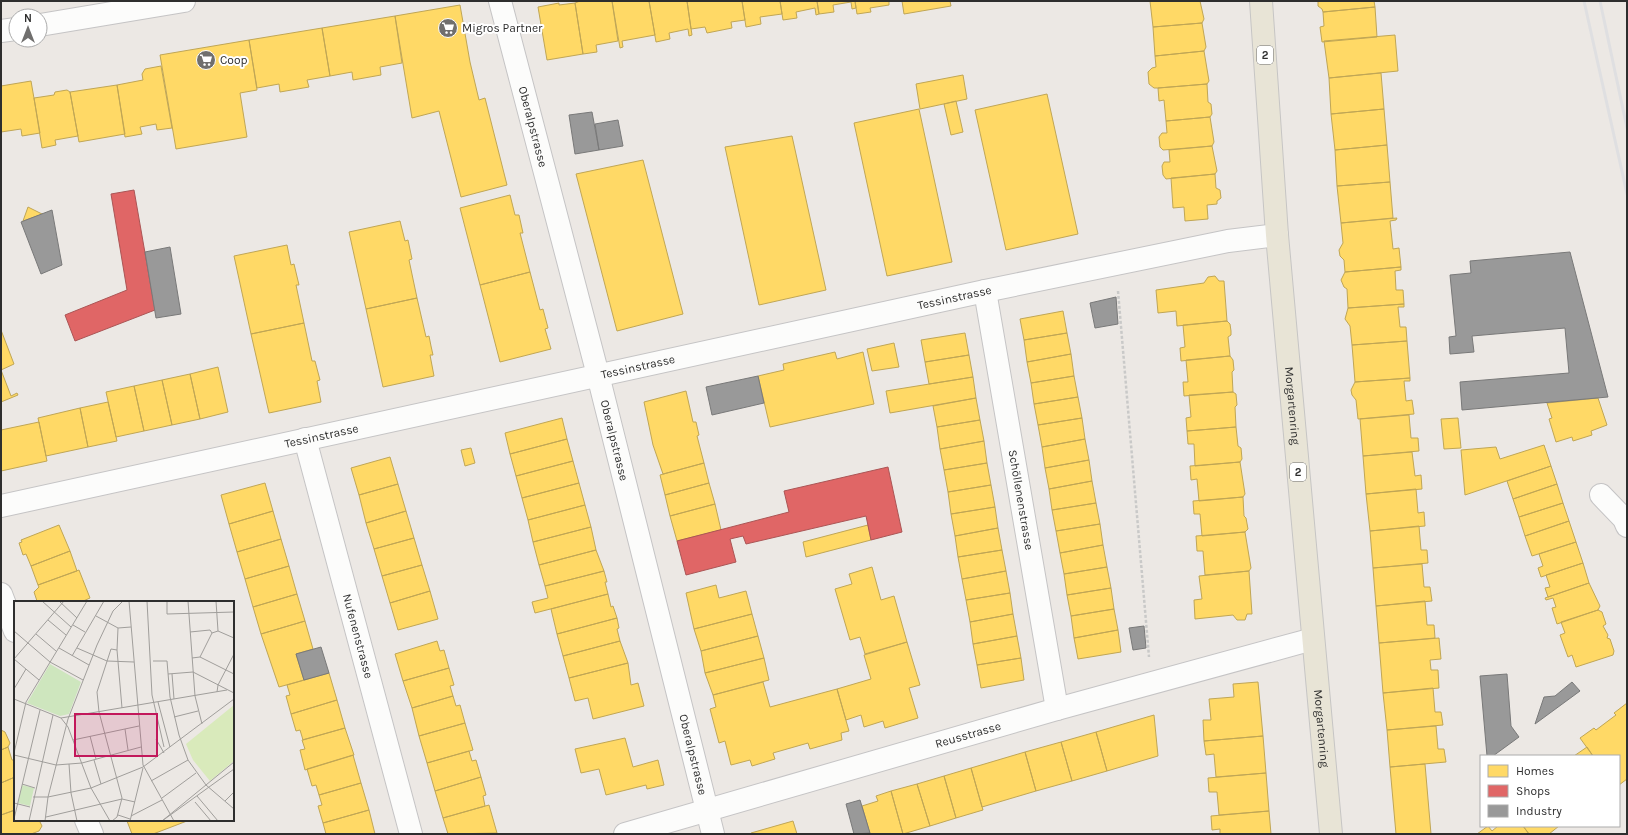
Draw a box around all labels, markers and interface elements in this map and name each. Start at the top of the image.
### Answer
north arrow [8,8,48,48]
text: N [24,12,32,25]
supermarket icon: Migros Partner [437,17,459,39]
place label: Migros Partner [462,21,543,35]
road number: 2 [1257,46,1273,64]
supermarket icon: Coop [195,49,217,71]
place label: Coop [220,53,248,67]
street label: Oberalpstrasse [516,85,550,169]
street label: Tessinstrasse [916,283,993,313]
street label: Tessinstrasse [600,352,676,382]
street label: Morgartenring [1282,366,1303,446]
street label: Oberalpstrasse [598,398,631,482]
street label: Tessinstrasse [283,421,360,451]
street label: Schöllenenstrasse [1005,449,1036,551]
road number: 2 [1290,463,1306,481]
street label: Nufenenstrasse [340,592,376,680]
inset map [14,601,234,821]
street label: Morgartenring [1311,689,1332,768]
street label: Oberalpstrasse [676,713,710,797]
street label: Reusstrasse [933,719,1002,751]
legend [1480,755,1620,827]
text: Homes [1516,764,1554,778]
text: Shops [1516,784,1550,798]
text: Industry [1516,804,1562,818]

